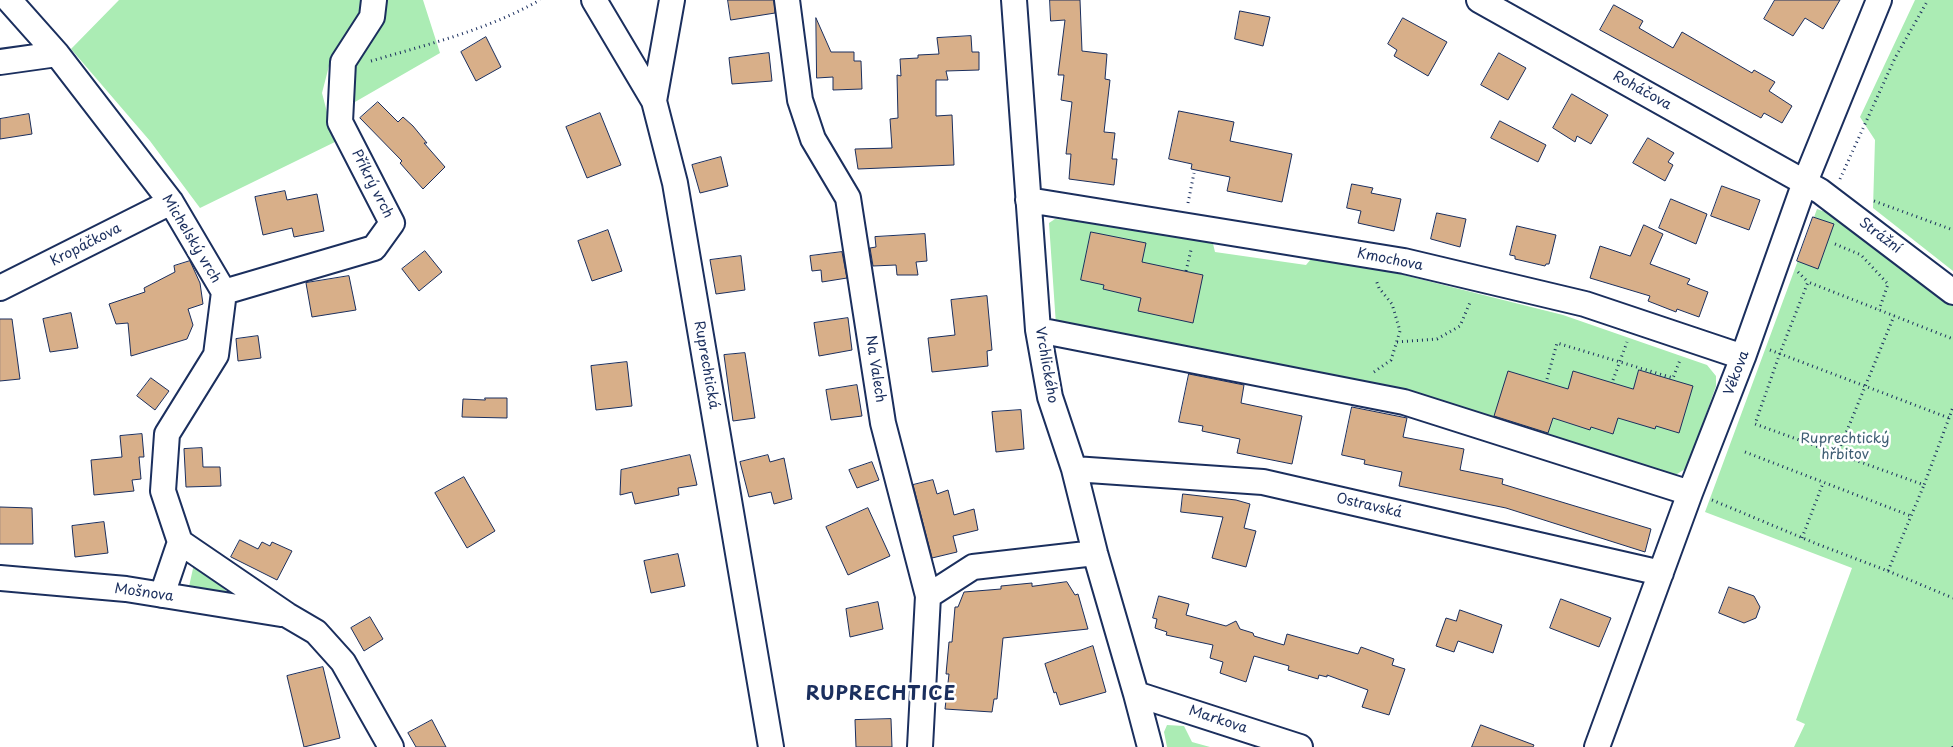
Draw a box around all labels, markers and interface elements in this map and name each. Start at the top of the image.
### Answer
street label: Roháčova [1610,68,1674,114]
street label: Příkrý vrch [348,147,396,221]
street label: Michelský vrch [158,192,224,286]
street label: Strážní [1855,215,1905,257]
street label: Kropáčkova [48,220,124,270]
street label: Kmochova [1355,245,1425,275]
street label: Ruprechtická [690,320,722,410]
street label: Vrchlického [1031,326,1061,404]
street label: Na Valech [861,334,889,404]
street label: Věkova [1721,348,1753,398]
park label: Ruprechtický hřbitov [1801,431,1889,464]
street label: Ostravská [1334,490,1404,522]
street label: Mošnova [113,581,175,605]
district label: RUPRECHTICE [805,684,957,706]
street label: Markova [1187,703,1249,737]

